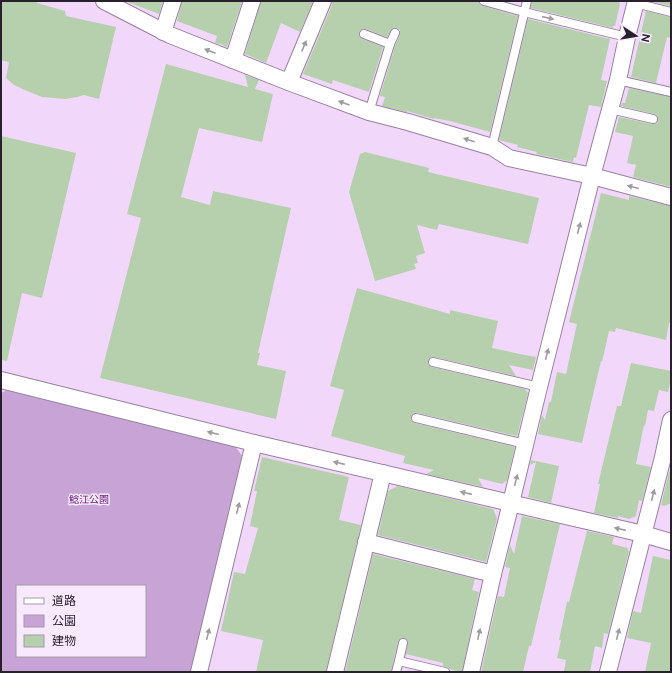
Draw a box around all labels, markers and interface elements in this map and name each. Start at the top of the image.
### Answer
one-way arrow [542,16,554,22]
north arrow [616,16,656,56]
text: N [638,33,653,43]
one-way arrow [301,41,307,52]
one-way arrow [204,47,216,53]
one-way arrow [338,99,350,105]
one-way arrow [463,137,475,143]
one-way arrow [627,184,639,190]
one-way arrow [576,222,582,234]
one-way arrow [544,348,550,360]
one-way arrow [207,430,219,436]
one-way arrow [333,459,345,465]
one-way arrow [514,474,520,487]
one-way arrow [650,488,656,500]
one-way arrow [460,489,472,495]
park label: 鯰江公園 [69,493,109,506]
one-way arrow [236,502,242,514]
one-way arrow [613,525,626,531]
legend [16,585,146,657]
text: 道路 [52,593,76,609]
text: 公園 [52,613,76,629]
one-way arrow [205,628,211,640]
one-way arrow [477,628,483,640]
one-way arrow [615,628,621,640]
text: 建物 [52,633,76,649]

